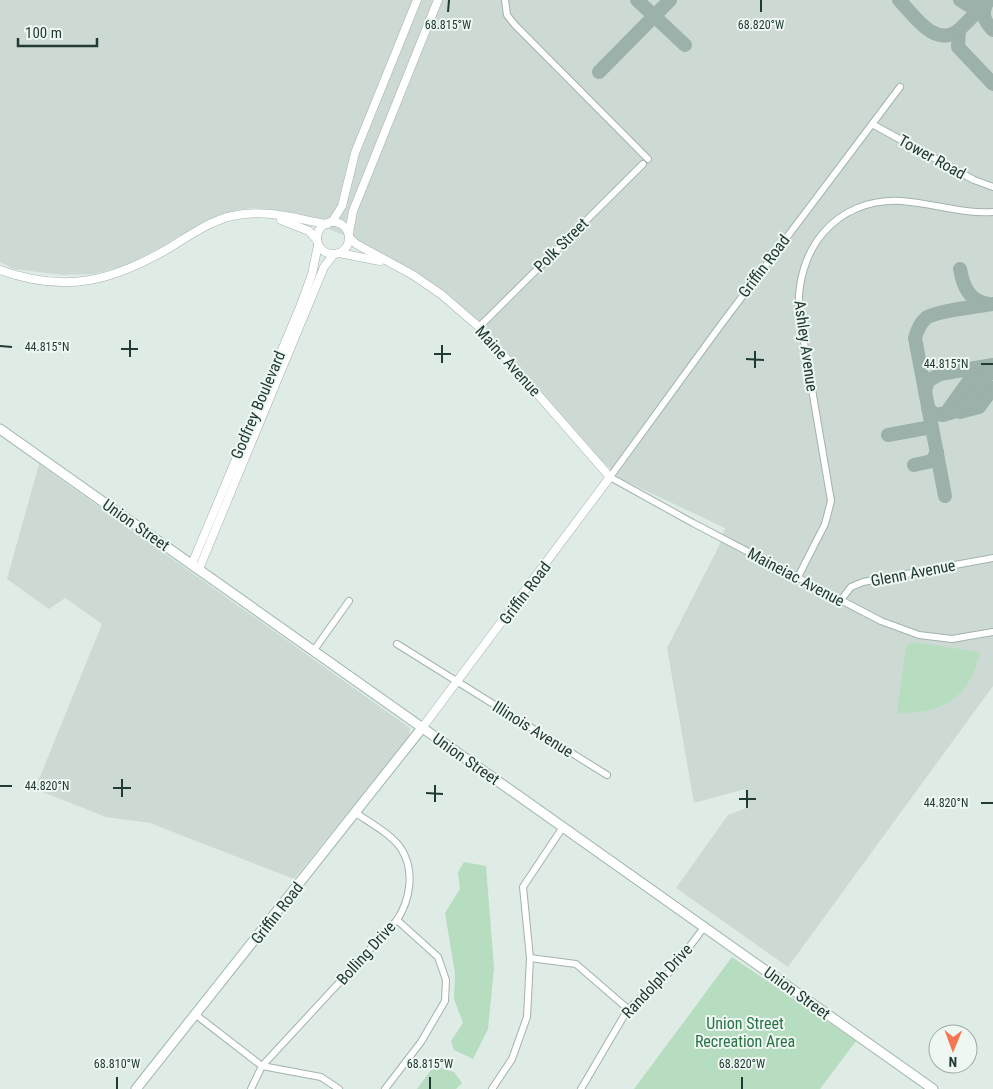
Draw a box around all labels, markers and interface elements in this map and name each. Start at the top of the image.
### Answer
scale bar [18,15,96,47]
text: 68.815°W [425,18,471,32]
text: 68.820°W [738,18,784,32]
text: 100 m [25,24,62,42]
street label: Tower Road [895,131,969,183]
street label: Polk Street [530,214,592,276]
street label: Griffin Road [734,231,794,301]
street label: Ashley Avenue [790,299,822,393]
street label: Maine Avenue [471,322,545,400]
text: 44.815°N [25,340,69,354]
street label: Godfrey Boulevard [227,348,289,462]
text: 44.815°N [924,357,968,371]
street label: Union Street [99,495,173,555]
street label: Maineiac Avenue [744,543,848,611]
street label: Glenn Avenue [869,555,957,591]
street label: Griffin Road [495,558,555,628]
street label: Illinois Avenue [489,697,577,761]
street label: Union Street [429,729,503,789]
text: 44.820°N [25,779,69,793]
text: 44.820°N [924,796,968,810]
street label: Griffin Road [247,878,307,948]
street label: Bolling Drive [333,917,399,989]
street label: Randolph Drive [618,940,696,1022]
street label: Union Street [760,963,834,1024]
park label: Union Street Recreation Area [695,1014,795,1051]
north arrow [928,1024,978,1074]
text: N [948,1054,957,1070]
text: 68.810°W [94,1057,140,1071]
text: 68.815°W [407,1057,453,1071]
text: 68.820°W [719,1057,765,1071]

